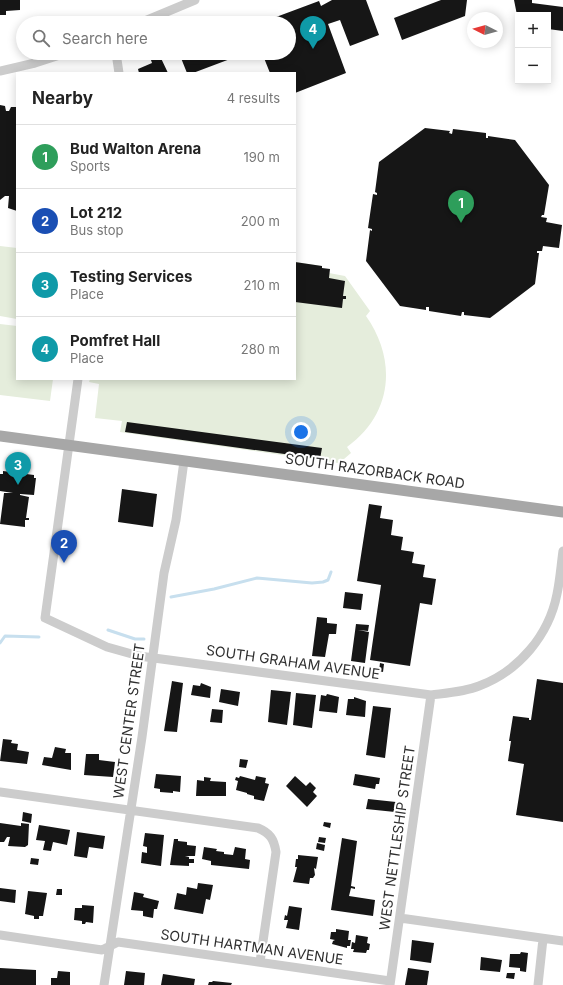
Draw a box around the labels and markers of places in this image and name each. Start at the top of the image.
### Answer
pin: 4 [300,16,326,49]
pin: 1 [448,190,474,223]
pin: 3 [5,452,31,485]
pin: 2 [51,530,77,563]

